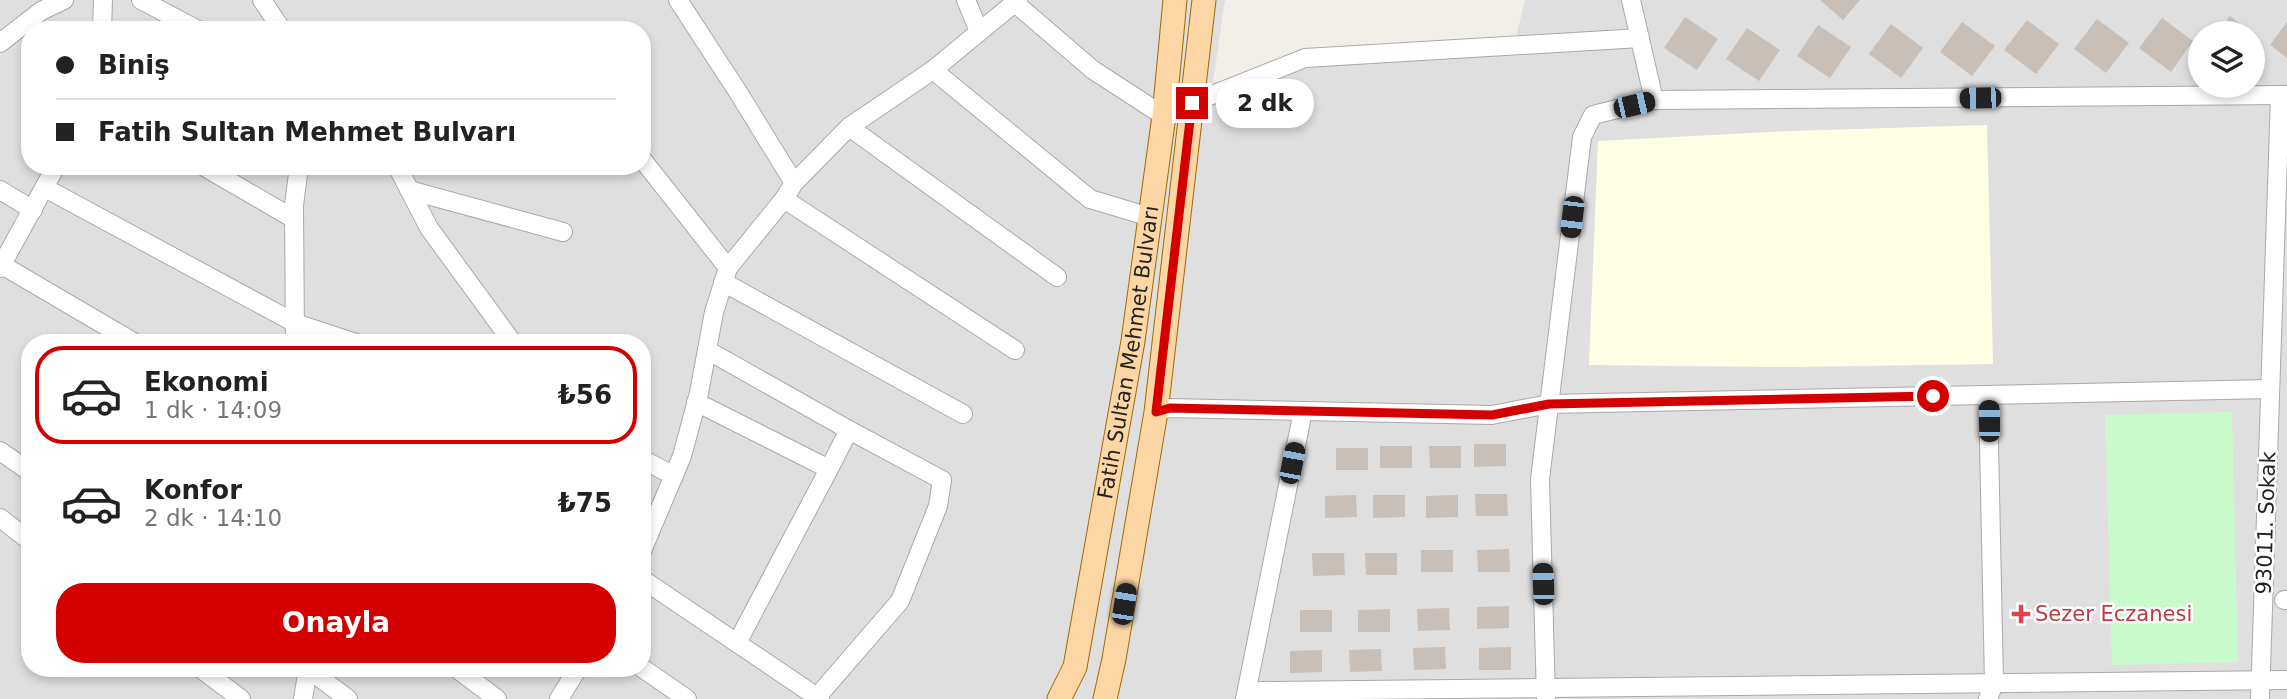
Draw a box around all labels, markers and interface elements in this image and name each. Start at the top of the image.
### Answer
map controls [2188,21,2265,98]
button: layers [2188,21,2265,98]
text: Biniş [98,50,170,80]
callout: 2 dk [1216,78,1314,128]
route end [1176,87,1208,119]
car [1959,87,2002,109]
text: 2 dk [1237,90,1293,116]
car [1612,90,1657,120]
text: Fatih Sultan Mehmet Bulvarı [98,117,516,147]
car [1560,195,1585,239]
street label: Fatih Sultan Mehmet Bulvarı [1093,204,1164,501]
icon: car [60,364,123,427]
text: Ekonomi [144,367,269,397]
text: ₺56 [558,380,612,410]
route start [1917,380,1949,412]
text: 1 dk · 14:09 [144,397,282,423]
car [1979,400,2000,442]
car [1278,440,1307,486]
street label: 93011. Sokak [2252,450,2281,595]
icon: car [60,472,123,535]
text: Konfor [144,475,242,505]
text: ₺75 [558,488,612,518]
text: 2 dk · 14:10 [144,505,282,531]
car [1532,563,1555,605]
car [1111,582,1138,626]
button: Onayla [56,583,616,663]
place label: Sezer Eczanesi [2035,602,2192,626]
marker: Sezer Eczanesi [2013,606,2029,622]

